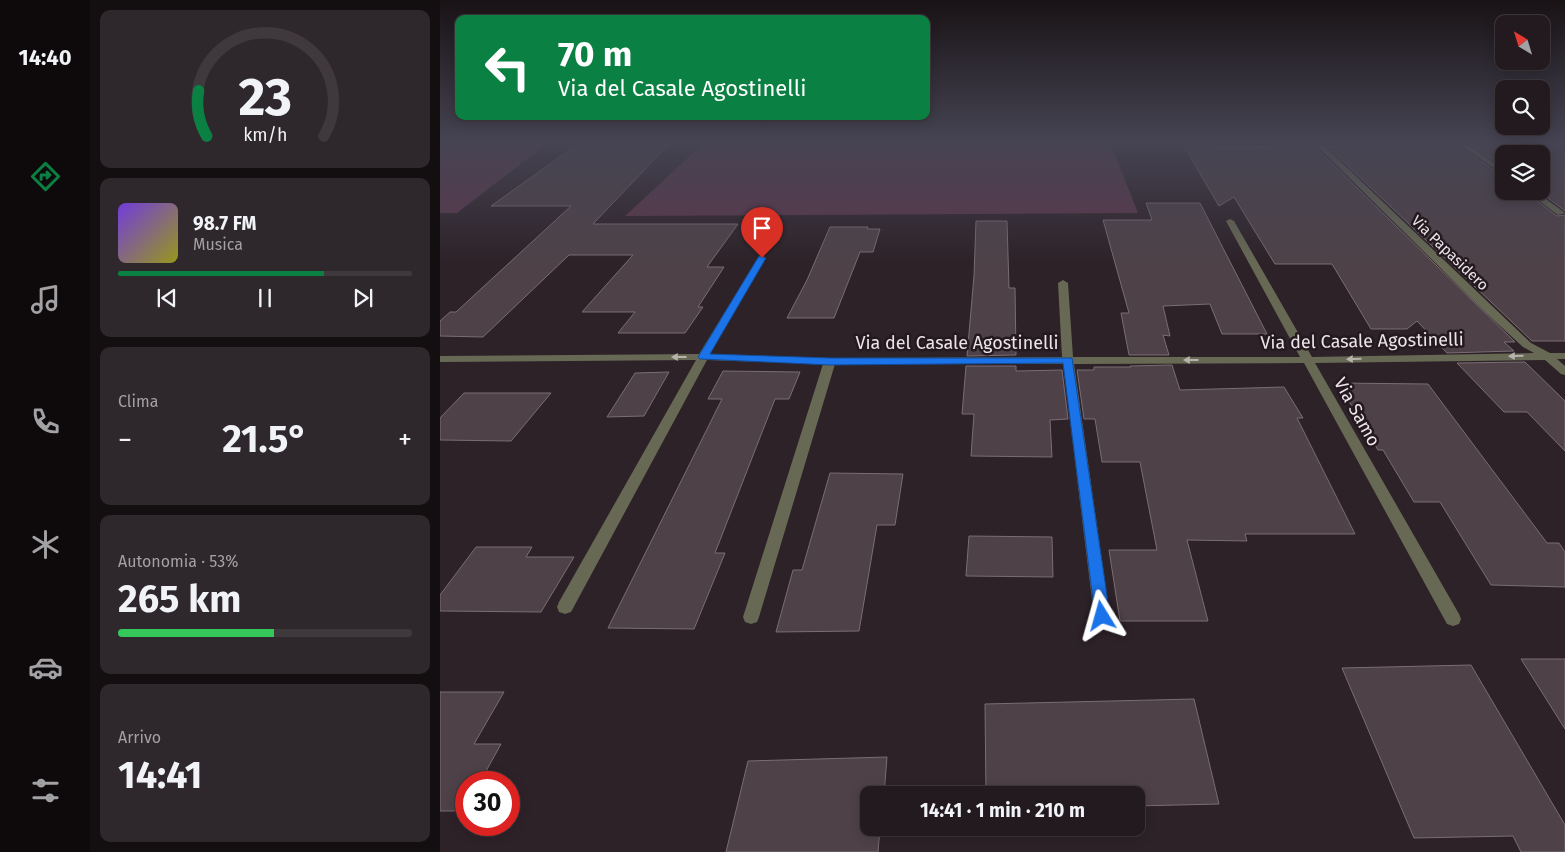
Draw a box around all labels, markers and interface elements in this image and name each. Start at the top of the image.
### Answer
north arrow [1495,15,1550,70]
map controls [1495,15,1550,200]
text: 70 m [558,33,632,75]
icon: left [475,35,540,100]
text: 14:40 [18,44,72,71]
text: 23 [238,66,292,129]
text: Via del Casale Agostinelli [558,75,806,102]
button: search [1495,80,1550,135]
text: km/h [243,124,287,146]
button: layers [1495,145,1550,200]
icon: directions [28,159,63,194]
pin [741,207,783,258]
text: 98.7 FM [193,212,256,235]
street label: Via Papasidero [1408,212,1492,294]
icon: arrive [748,214,776,242]
text: Musica [193,235,243,254]
icon: music [28,282,63,317]
icon: previous [153,284,181,312]
icon: pause [251,284,279,312]
icon: next [349,284,377,312]
street label: Via del Casale Agostinelli [1260,328,1464,354]
street label: Via del Casale Agostinelli [855,332,1059,354]
one-way arrow [1508,353,1524,361]
one-way arrow [671,354,687,362]
one-way arrow [1346,355,1362,363]
one-way arrow [1183,356,1199,364]
street label: Via Samo [1329,374,1385,450]
text: Clima [118,392,158,411]
icon: phone [28,404,63,439]
text: 21.5° [222,416,308,462]
text: − [118,423,132,456]
text: + [398,423,412,456]
icon: climate [28,527,63,562]
text: Autonomia · 53% [118,552,238,571]
text: 265 km [118,576,241,622]
position arrow [1075,589,1127,641]
icon: car [28,650,63,685]
text: Arrivo [118,728,161,747]
text: 14:41 [118,752,202,798]
speed limit sign: 30 [455,771,520,836]
icon: filters [28,773,63,808]
text: 14:41 · 1 min · 210 m [920,799,1085,822]

